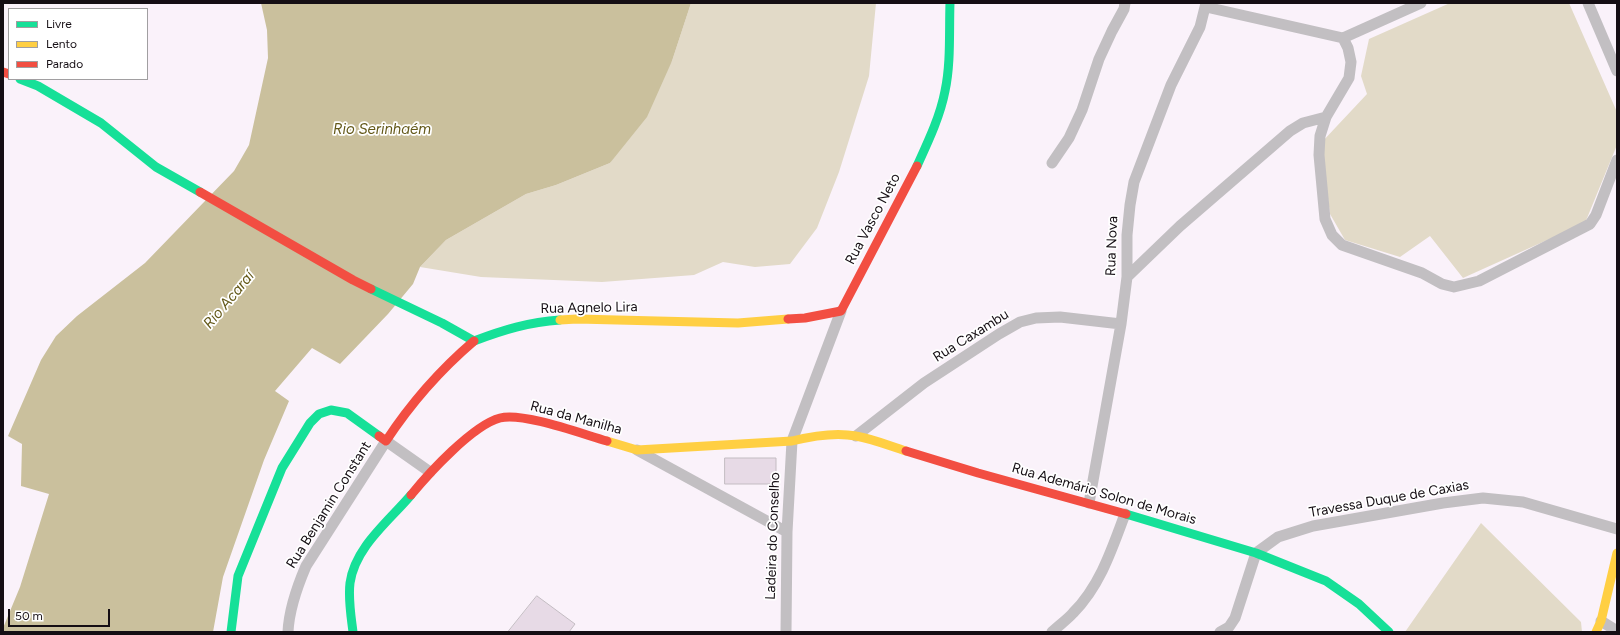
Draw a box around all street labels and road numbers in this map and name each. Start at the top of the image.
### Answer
street label: Rua Vasco Neto [842,170,904,268]
street label: Rua Nova [1103,216,1121,276]
street label: Rua Agnelo Lira [540,299,638,317]
street label: Rua Caxambu [930,306,1012,366]
street label: Rua da Manilha [528,398,624,438]
street label: Rua Benjamin Constant [283,438,375,572]
street label: Rua Ademário Solon de Morais [1010,460,1198,528]
street label: Ladeira do Conselho [762,472,784,600]
street label: Travessa Duque de Caxias [1308,477,1470,521]

